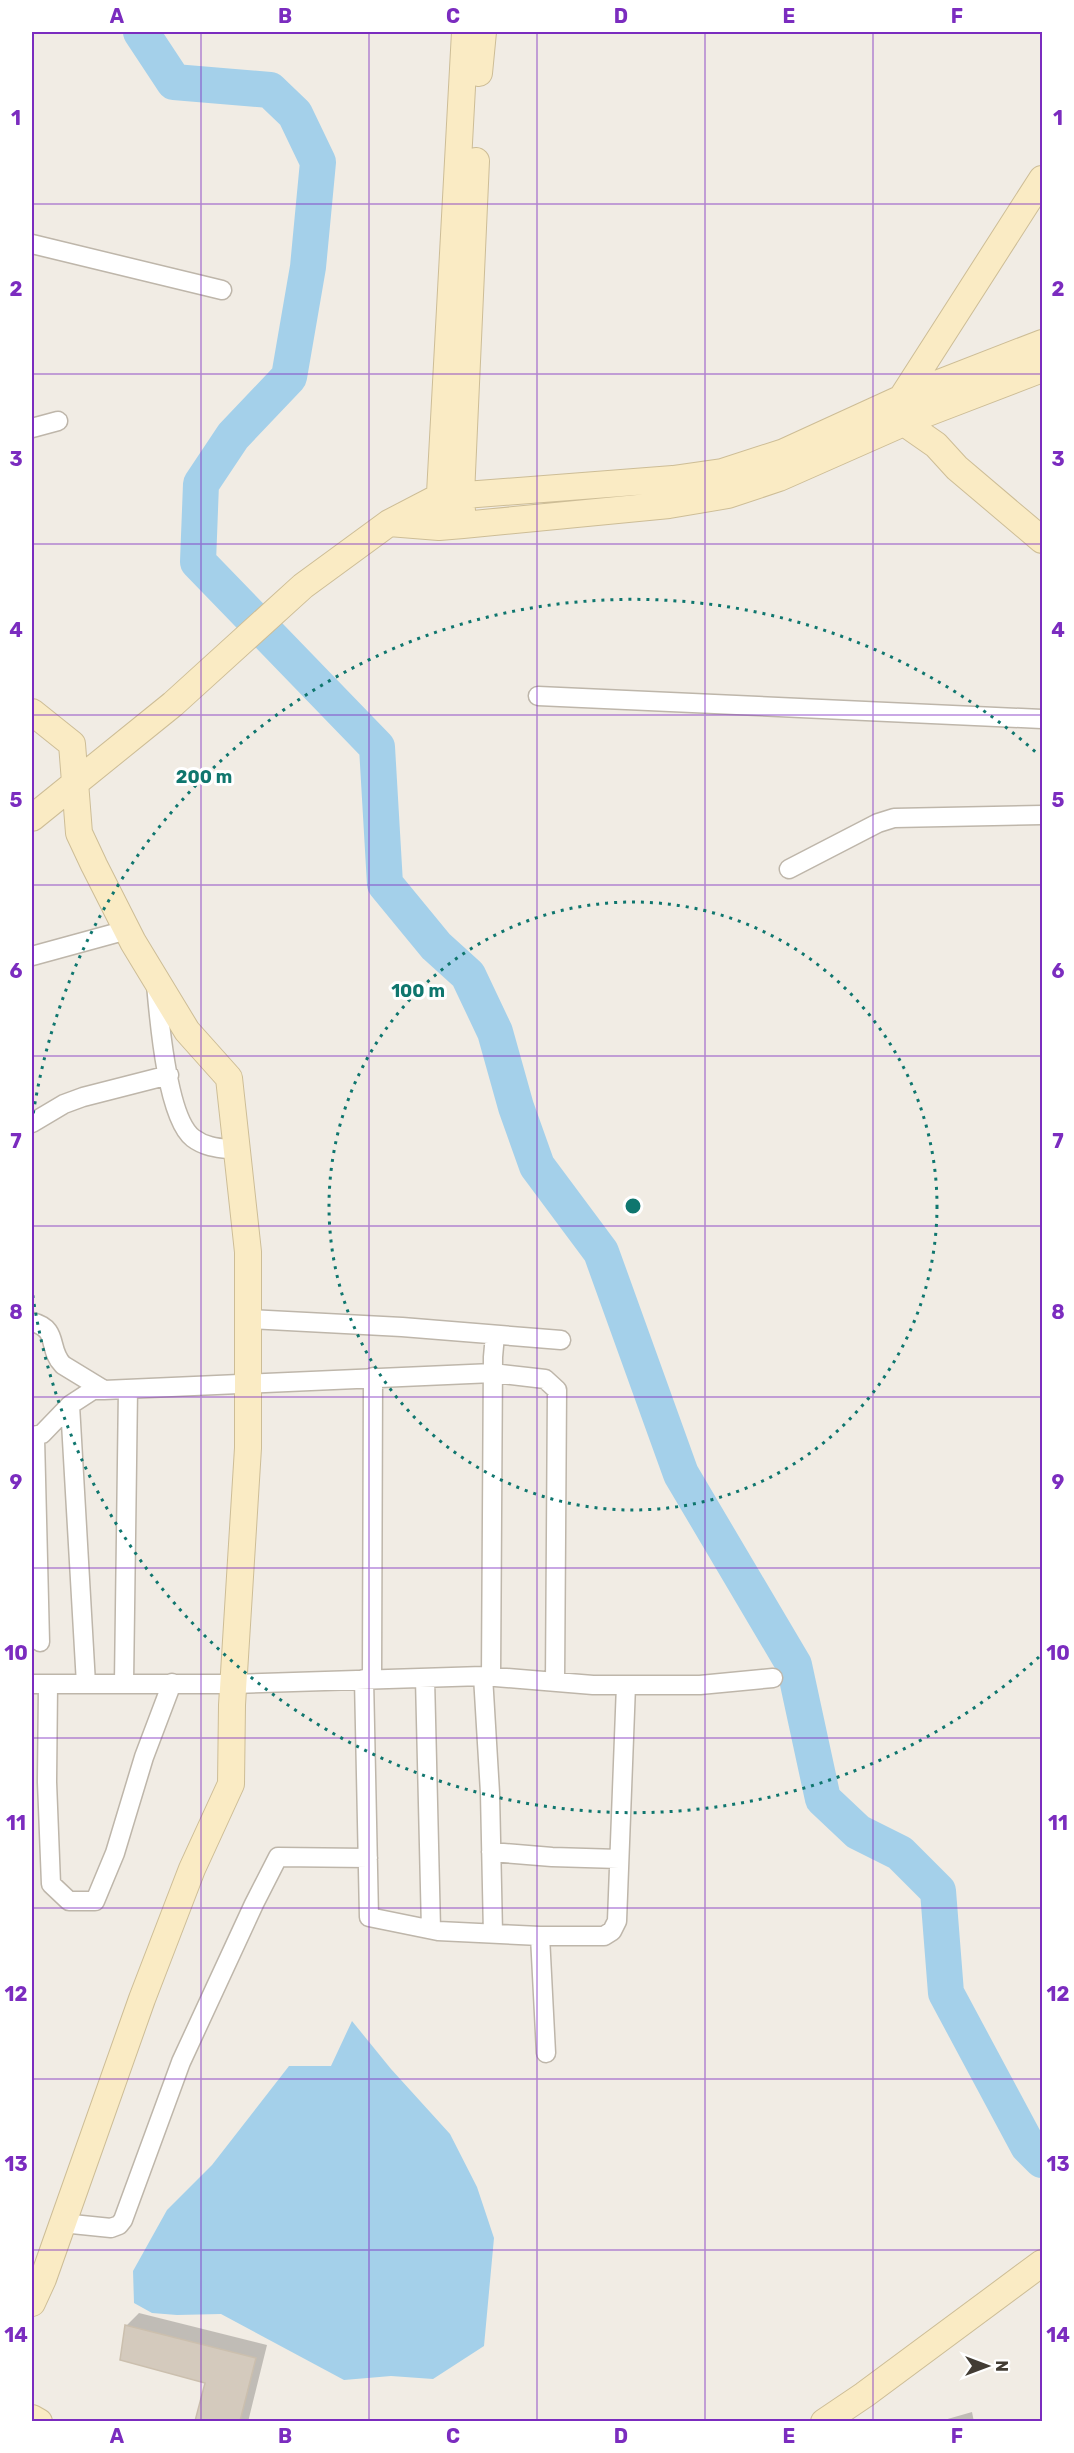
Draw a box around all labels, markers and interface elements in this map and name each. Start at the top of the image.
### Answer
text: A [110,4,125,28]
text: B [278,4,292,28]
text: C [446,4,460,28]
text: D [614,4,628,28]
text: E [783,4,795,28]
text: F [951,4,963,28]
text: 1 [11,106,21,130]
text: 1 [1053,106,1063,130]
text: 2 [10,277,23,301]
text: 2 [1052,277,1065,301]
text: 3 [9,447,23,471]
text: 3 [1051,447,1065,471]
text: 4 [9,618,23,642]
text: 4 [1051,618,1065,642]
text: 200 m [176,766,232,788]
text: 5 [10,788,23,812]
text: 5 [1052,788,1065,812]
text: 6 [9,959,23,983]
text: 6 [1051,959,1065,983]
text: 100 m [391,980,445,1002]
text: 7 [10,1129,22,1153]
text: 7 [1052,1129,1064,1153]
centre of rings [623,1196,643,1216]
text: 8 [9,1300,23,1324]
text: 8 [1051,1300,1065,1324]
text: 9 [10,1470,23,1494]
text: 9 [1052,1470,1065,1494]
text: 10 [4,1641,28,1665]
text: 10 [1046,1641,1070,1665]
text: 11 [6,1811,26,1835]
text: 11 [1048,1811,1068,1835]
text: 12 [5,1982,27,2006]
text: 12 [1047,1982,1069,2006]
text: 13 [4,2152,28,2176]
text: 13 [1046,2152,1070,2176]
text: 14 [4,2323,28,2347]
text: 14 [1046,2323,1070,2347]
north arrow [957,2336,1017,2396]
text: N [992,2360,1011,2372]
text: A [110,2424,125,2448]
text: B [278,2424,292,2448]
text: C [446,2424,460,2448]
text: D [614,2424,628,2448]
text: E [783,2424,795,2448]
text: F [951,2424,963,2448]

